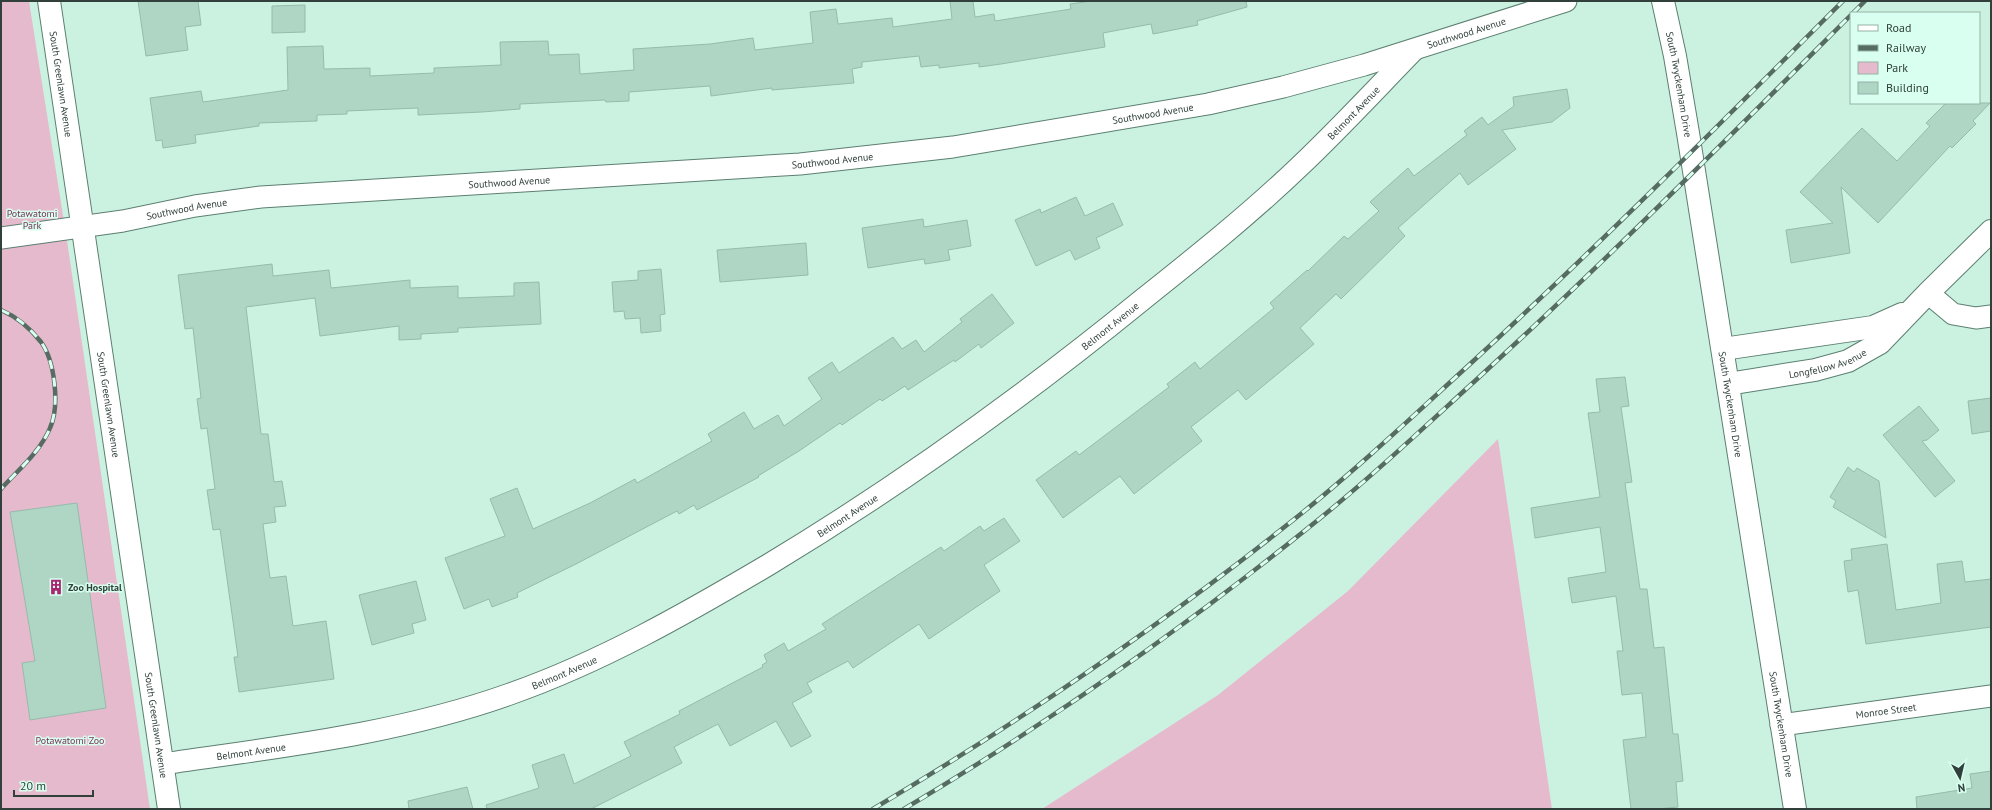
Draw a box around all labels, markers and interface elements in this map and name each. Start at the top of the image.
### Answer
legend [1850,12,1980,104]
street label: Southwood Avenue [1425,14,1507,51]
text: Road [1886,20,1911,35]
street label: South Greenlawn Avenue [47,30,76,138]
street label: South Twyckenham Drive [1663,30,1695,138]
text: Railway [1886,40,1926,55]
text: Park [1886,60,1908,75]
text: Building [1886,80,1929,95]
street label: Belmont Avenue [1324,83,1382,142]
street label: Southwood Avenue [1111,100,1194,127]
street label: Southwood Avenue [791,149,874,171]
street label: Southwood Avenue [468,173,551,191]
street label: Southwood Avenue [145,195,228,223]
park label: Potawatomi Park [7,207,57,232]
street label: Belmont Avenue [1078,299,1141,353]
street label: Longfellow Avenue [1788,345,1869,381]
street label: South Twyckenham Drive [1716,350,1746,458]
street label: South Greenlawn Avenue [95,351,123,458]
street label: Belmont Avenue [814,491,880,540]
building icon: Zoo Hospital [47,578,65,596]
place label: Zoo Hospital [68,581,122,594]
street label: Belmont Avenue [530,653,599,692]
street label: South Twyckenham Drive [1767,670,1796,778]
street label: South Greenlawn Avenue [142,671,171,779]
street label: Monroe Street [1855,700,1918,721]
park label: Potawatomi Zoo [36,734,104,747]
street label: Belmont Avenue [216,740,287,763]
north arrow [1940,758,1980,798]
scale bar [14,772,93,798]
text: 20 m [20,778,46,793]
text: N [1957,780,1966,795]

